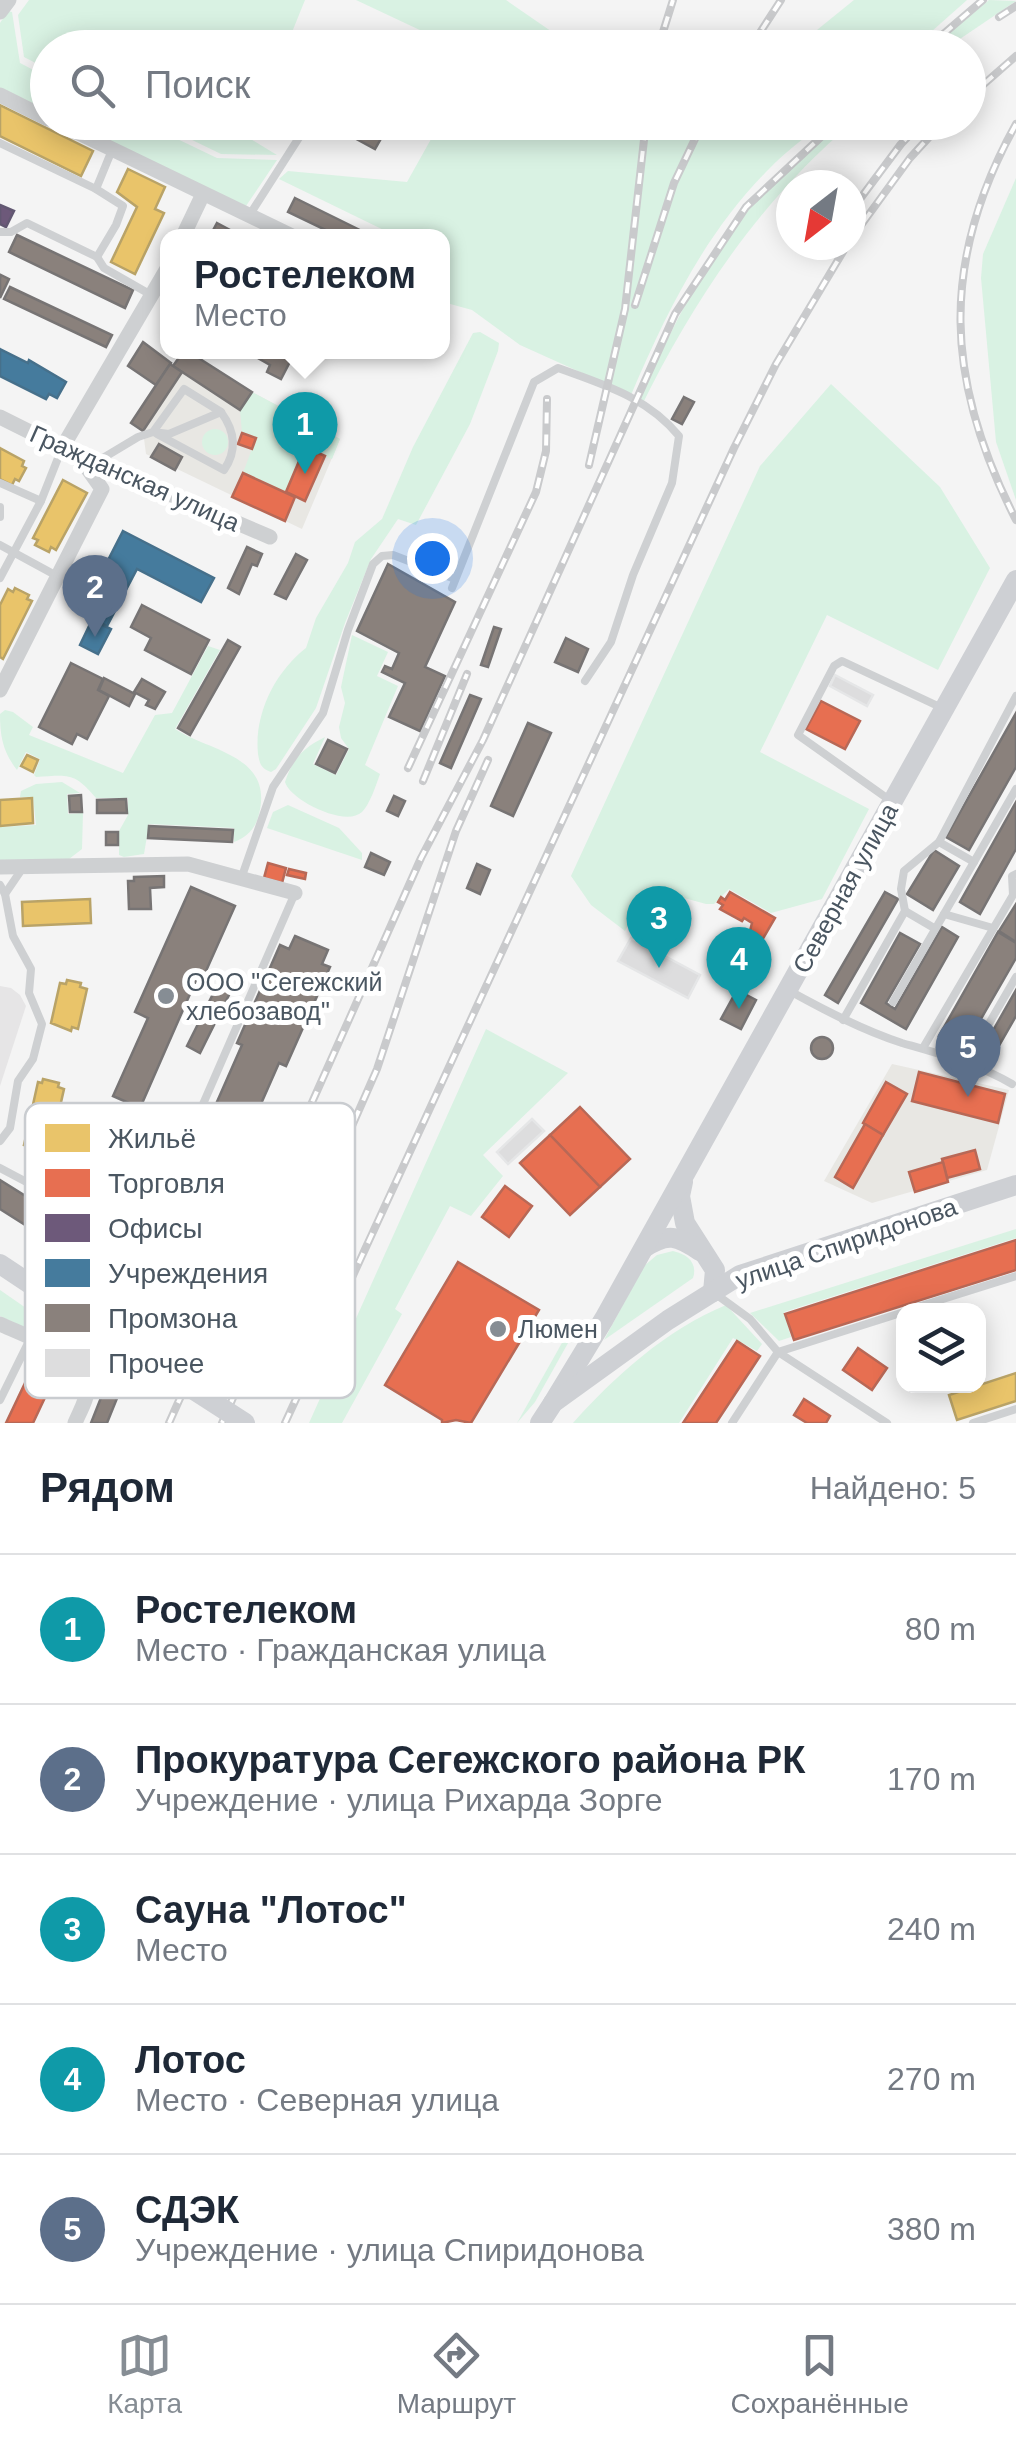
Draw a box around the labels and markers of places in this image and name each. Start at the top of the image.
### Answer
pin: 1 [272,392,338,474]
pin: 2 [62,554,128,637]
pin: 3 [626,886,692,968]
pin: 4 [706,926,772,1009]
place label: ООО "Сегежский хлебозавод" [186,968,382,1025]
marker: ООО "Сегежский хлебозавод" [155,985,177,1007]
pin: 5 [936,1014,1000,1097]
place label: Люмен [518,1315,598,1343]
marker: Люмен [487,1318,509,1340]

